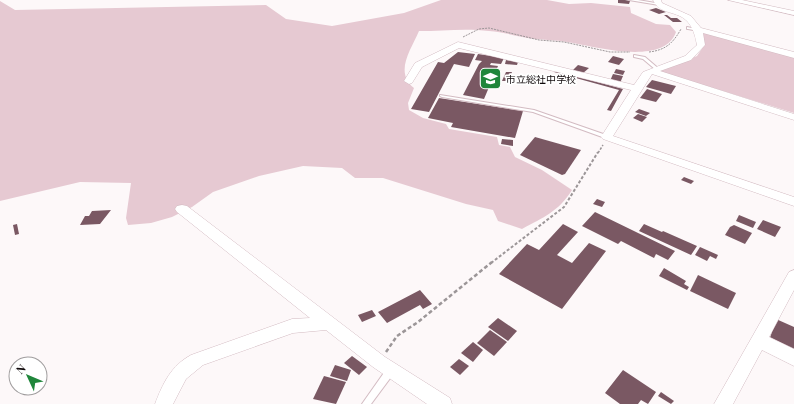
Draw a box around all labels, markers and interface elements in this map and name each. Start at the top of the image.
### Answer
school or university icon: 市立総社中学校 [477,66,503,92]
place label: 市立総社中学校 [506,72,576,86]
north arrow [8,356,48,396]
text: N [12,361,29,377]

